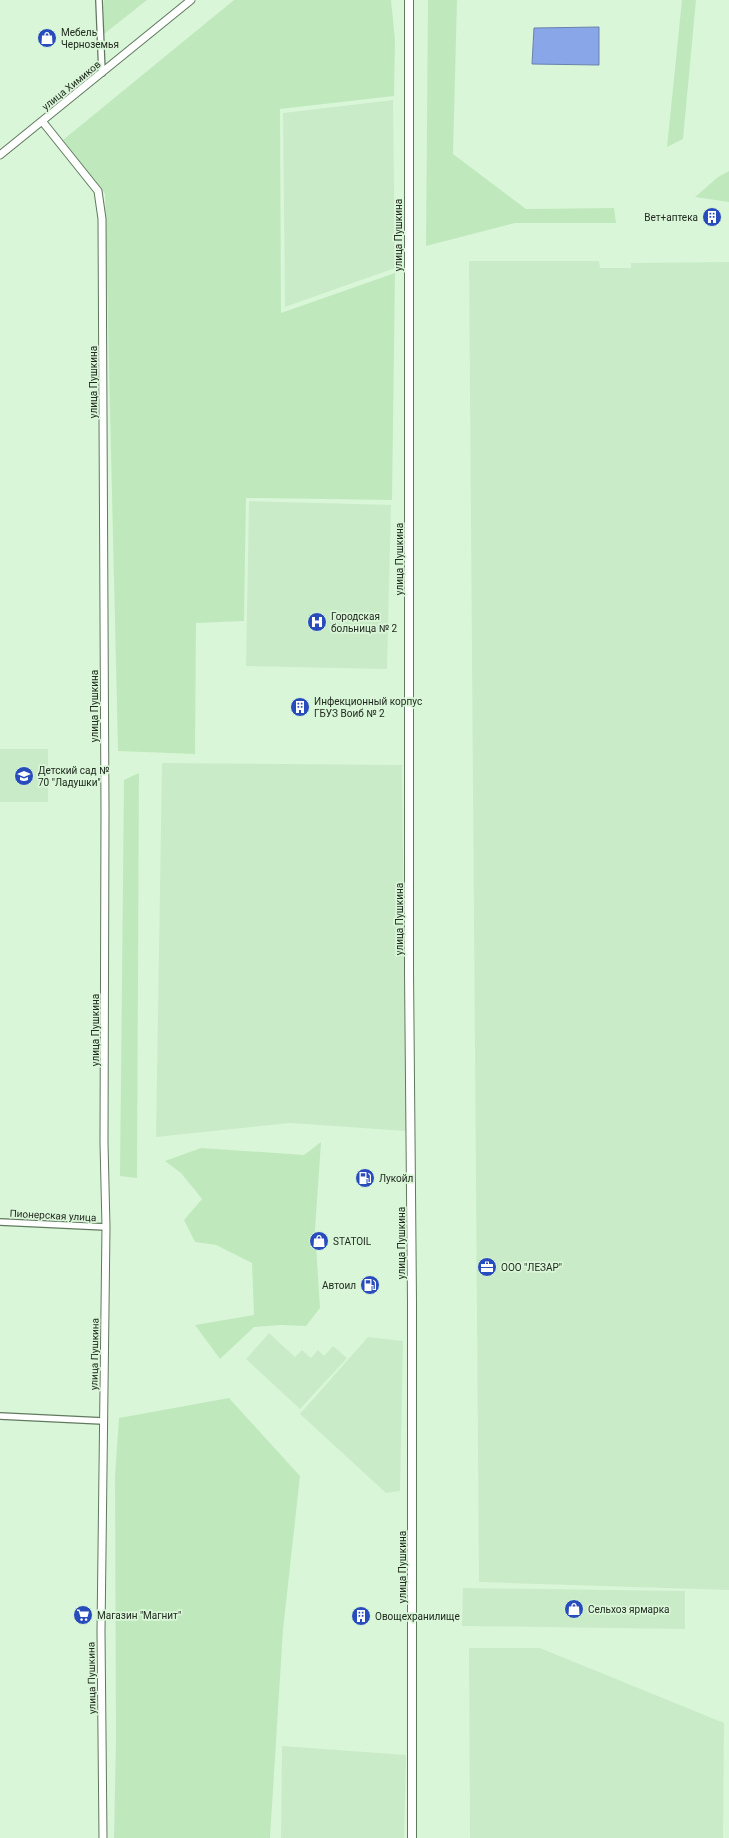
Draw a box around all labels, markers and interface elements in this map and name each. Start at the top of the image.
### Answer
shop icon: Мебель Черноземья [36,27,58,49]
place label: Мебель Черноземья [61,27,119,50]
street label: улица Химиков [40,58,103,112]
street label: улица Пушкина [393,199,404,271]
building icon: Вет+аптека [701,206,723,228]
place label: Вет+аптека [644,212,698,223]
street label: улица Пушкина [88,346,99,418]
street label: улица Пушкина [394,523,405,595]
hospital icon: Городская больница № 2 [306,611,328,633]
place label: Городская больница № 2 [331,611,398,634]
street label: улица Пушкина [89,670,100,742]
building icon: Инфекционный корпус ГБУЗ Воиб № 2 [289,696,311,718]
place label: Инфекционный корпус ГБУЗ Воиб № 2 [314,696,422,719]
school or university icon: Детский сад № 70 "Ладушки" [13,765,35,787]
place label: Детский сад № 70 "Ладушки" [38,765,109,788]
street label: улица Пушкина [394,883,405,955]
street label: улица Пушкина [90,994,101,1066]
fuel station icon: Лукойл [354,1167,376,1189]
place label: Лукойл [379,1173,414,1184]
street label: улица Пушкина [396,1207,407,1279]
street label: Пионерская улица [9,1208,97,1223]
shop icon: STATOIL [308,1230,330,1252]
place label: STATOIL [333,1236,372,1247]
office icon: ООО "ЛЕЗАР" [476,1256,498,1278]
place label: ООО "ЛЕЗАР" [501,1262,562,1273]
fuel station icon: Автоил [359,1274,381,1296]
place label: Автоил [322,1280,356,1291]
street label: улица Пушкина [88,1318,101,1390]
street label: улица Пушкина [397,1531,408,1603]
shop icon: Сельхоз ярмарка [563,1598,585,1620]
supermarket icon: Магазин "Магнит" [72,1604,94,1626]
place label: Сельхоз ярмарка [588,1604,670,1615]
building icon: Овощехранилище [350,1605,372,1627]
place label: Магазин "Магнит" [97,1610,181,1621]
place label: Овощехранилище [375,1611,460,1622]
street label: улица Пушкина [85,1642,98,1714]

